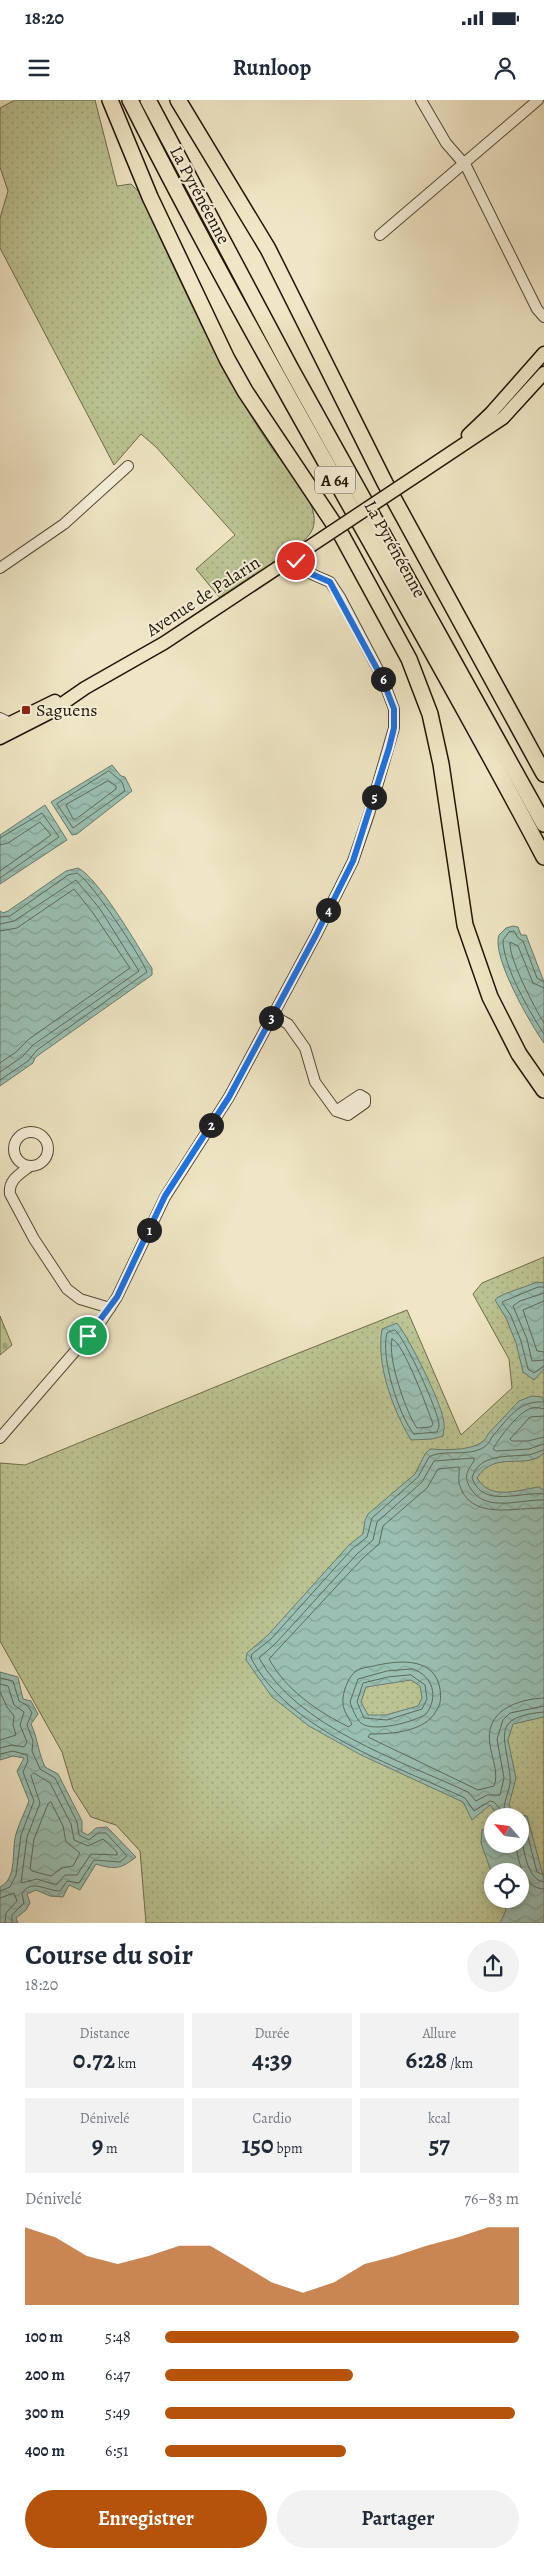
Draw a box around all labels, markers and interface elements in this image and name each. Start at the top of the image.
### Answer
text: 18:20 [25,5,64,31]
text: Runloop [233,53,311,83]
icon: menu [25,54,53,82]
icon: person [491,54,519,82]
street label: La Pyrénéenne [164,142,236,248]
road number: A 64 [315,466,355,494]
street label: La Pyrénéenne [358,496,432,602]
pin [275,540,317,582]
icon: check [282,547,310,575]
street label: Avenue de Palarin [141,550,265,642]
pin: 6 [370,666,396,692]
text: 6 [380,670,387,689]
place label: Saguens [36,698,98,722]
marker: Saguens [20,704,32,716]
pin: 5 [362,784,386,810]
text: 5 [372,788,377,807]
pin: 4 [316,898,340,922]
text: 4 [325,901,332,920]
pin: 3 [258,1006,284,1030]
text: 3 [268,1009,275,1028]
pin: 2 [198,1112,224,1138]
text: 2 [208,1116,215,1135]
pin: 1 [136,1218,162,1242]
text: 1 [147,1221,152,1240]
pin [67,1315,109,1357]
icon: arrive [74,1322,102,1350]
north arrow [484,1808,529,1852]
map controls [484,1808,529,1908]
button: locate [484,1863,529,1908]
text: Course du soir [25,1936,193,1974]
button: share [467,1940,519,1992]
text: 18:20 [25,1974,58,1996]
text: Distance [80,2024,130,2043]
text: Durée [254,2024,290,2043]
text: Allure [422,2024,456,2043]
text: 0.72 [73,2043,115,2077]
text: 4:39 [252,2043,292,2077]
text: 6:28 [405,2043,447,2077]
text: km [115,2054,136,2073]
text: /km [447,2054,473,2073]
text: Dénivelé [80,2109,130,2128]
text: Cardio [253,2109,291,2128]
text: kcal [428,2109,451,2128]
text: 9 [92,2128,103,2162]
text: 150 [241,2128,274,2162]
text: 57 [429,2128,450,2162]
text: m [103,2139,118,2158]
text: bpm [274,2139,303,2158]
text: Dénivelé [25,2188,82,2210]
text: 76–83 m [464,2188,519,2210]
text: 100 m [25,2326,63,2348]
text: 5:48 [105,2326,131,2348]
text: 200 m [25,2364,65,2386]
text: 6:47 [105,2364,130,2386]
text: 300 m [25,2402,64,2424]
text: 5:49 [105,2402,130,2424]
text: 400 m [25,2440,65,2462]
text: 6:51 [105,2440,129,2462]
button: Enregistrer [25,2490,267,2548]
button: Partager [277,2490,519,2548]

